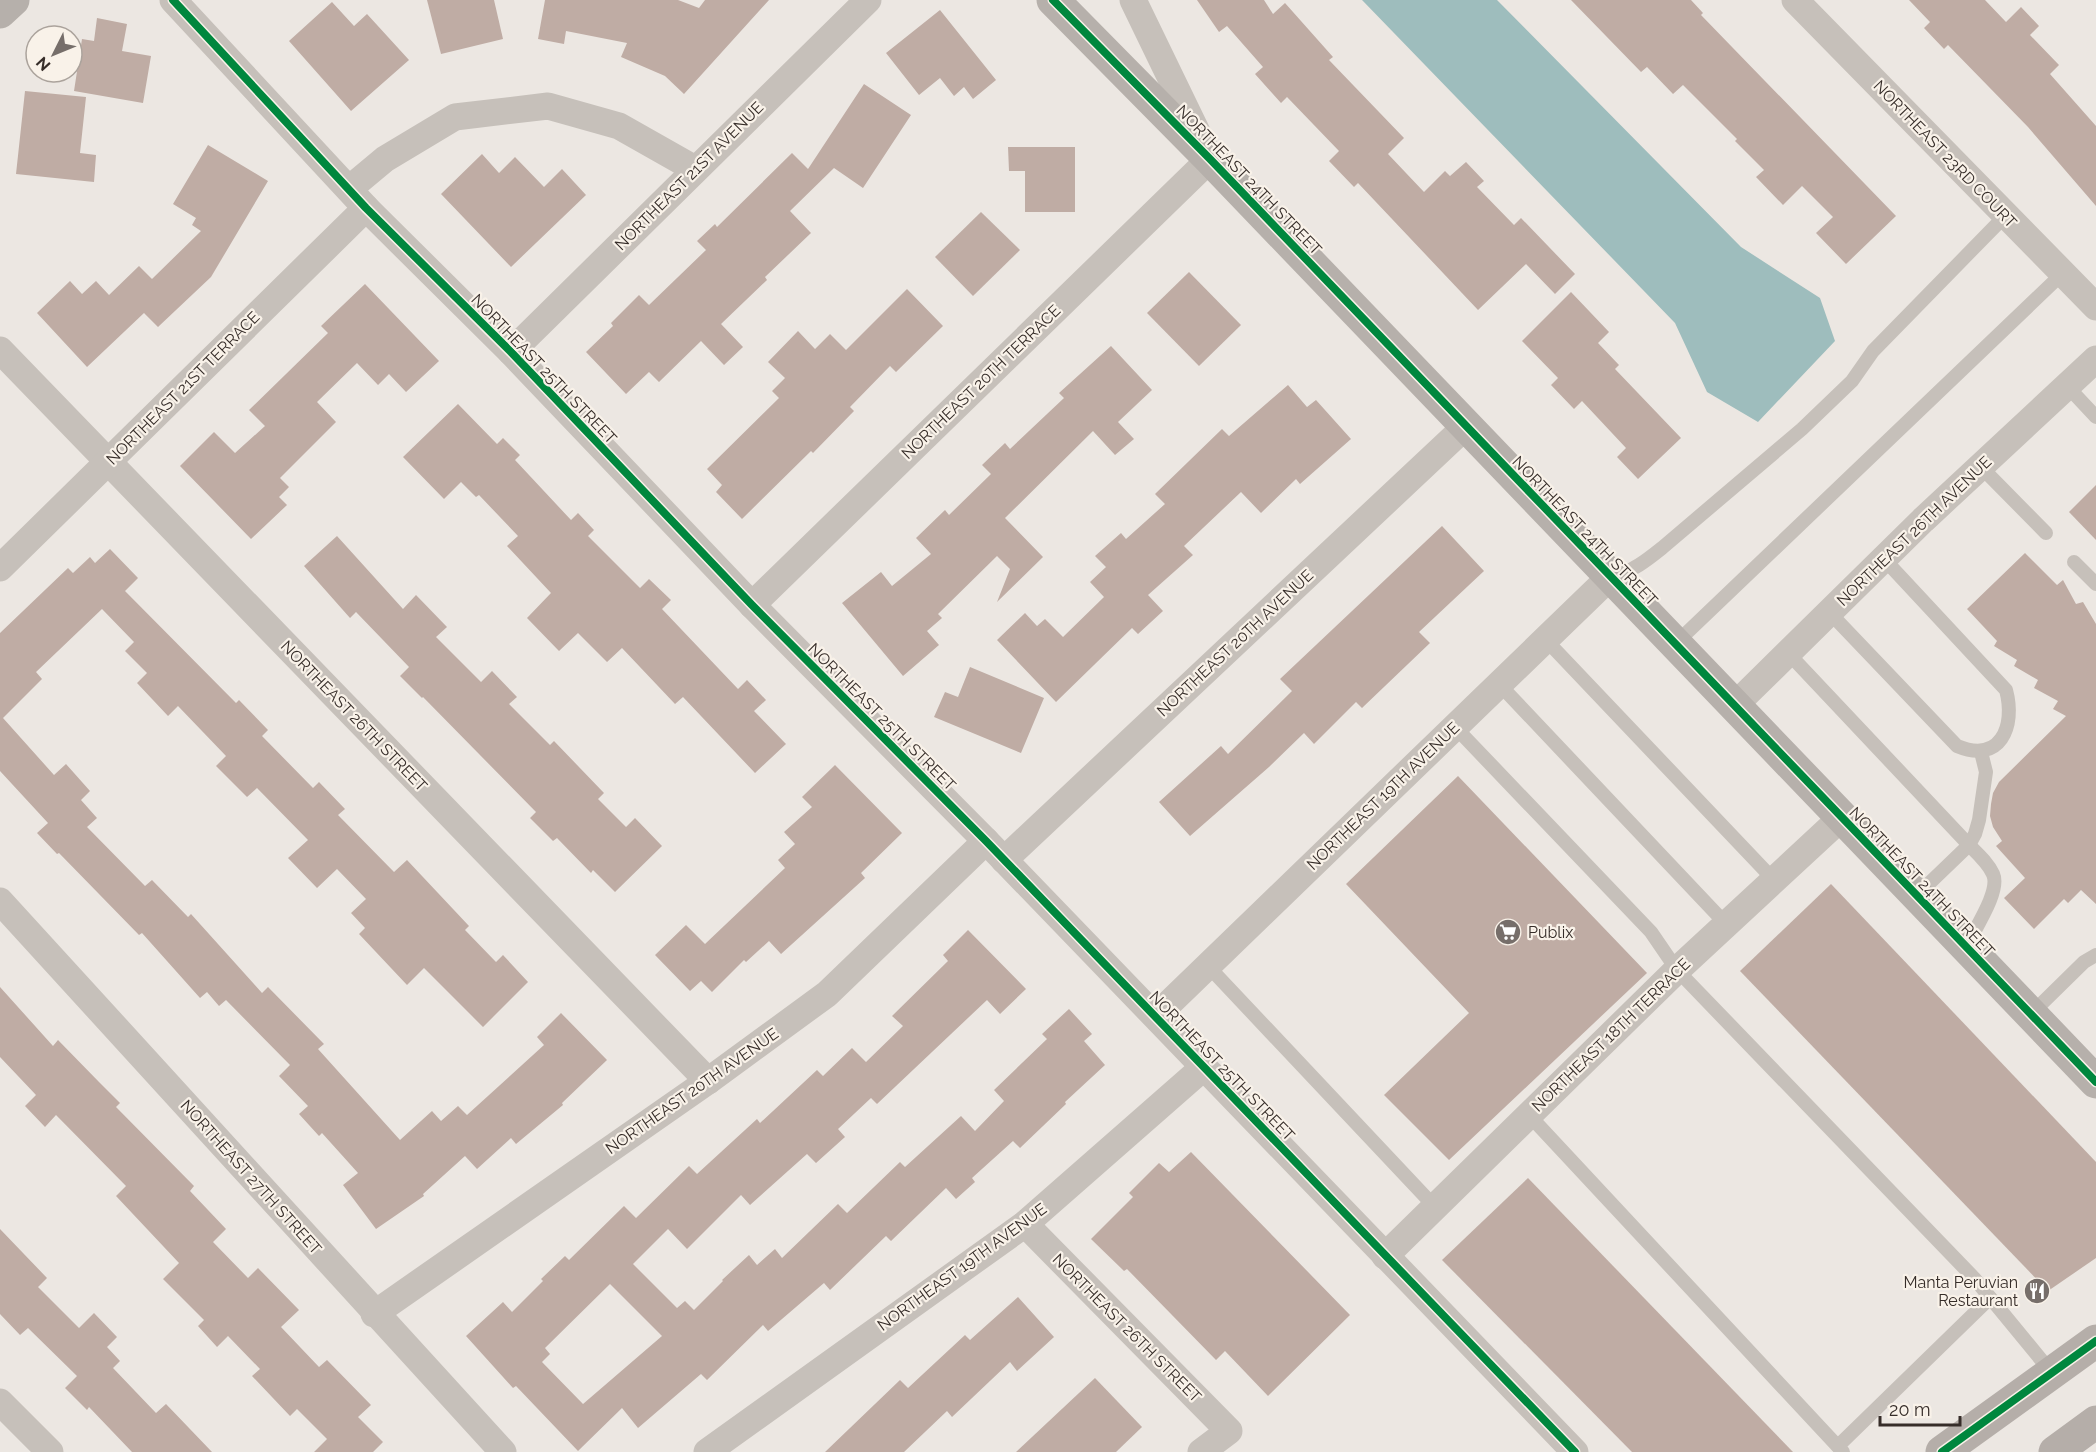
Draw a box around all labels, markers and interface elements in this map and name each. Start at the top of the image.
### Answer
north arrow [24,24,84,84]
text: N [32,53,55,75]
street label: NORTHEAST 23RD COURT [1870,76,2021,232]
street label: NORTHEAST 21ST AVENUE [611,98,767,254]
street label: NORTHEAST 24TH STREET [1172,101,1326,259]
street label: NORTHEAST 25TH STREET [467,290,621,448]
street label: NORTHEAST 20TH TERRACE [898,301,1065,463]
street label: NORTHEAST 21ST TERRACE [102,307,264,469]
street label: NORTHEAST 24TH STREET [1508,452,1662,610]
street label: NORTHEAST 26TH AVENUE [1833,452,1995,610]
street label: NORTHEAST 20TH AVENUE [1153,565,1317,720]
street label: NORTHEAST 26TH STREET [277,637,431,796]
street label: NORTHEAST 25TH STREET [804,639,960,795]
street label: NORTHEAST 19TH AVENUE [1303,718,1463,874]
street label: NORTHEAST 24TH STREET [1845,803,1999,961]
supermarket icon: Publix [1493,917,1523,947]
place label: Publix [1528,923,1573,942]
street label: NORTHEAST 18TH TERRACE [1528,954,1694,1116]
street label: NORTHEAST 25TH STREET [1145,987,1299,1145]
street label: NORTHEAST 20TH AVENUE [602,1024,782,1158]
street label: NORTHEAST 27TH STREET [177,1096,326,1258]
street label: NORTHEAST 19TH AVENUE [874,1199,1051,1335]
street label: NORTHEAST 26TH STREET [1049,1250,1205,1406]
place label: Manta Peruvian Restaurant [1904,1273,2019,1310]
restaurant icon: Manta Peruvian Restaurant [2022,1276,2052,1306]
scale bar [1880,1389,1960,1427]
text: 20 m [1889,1399,1931,1420]

